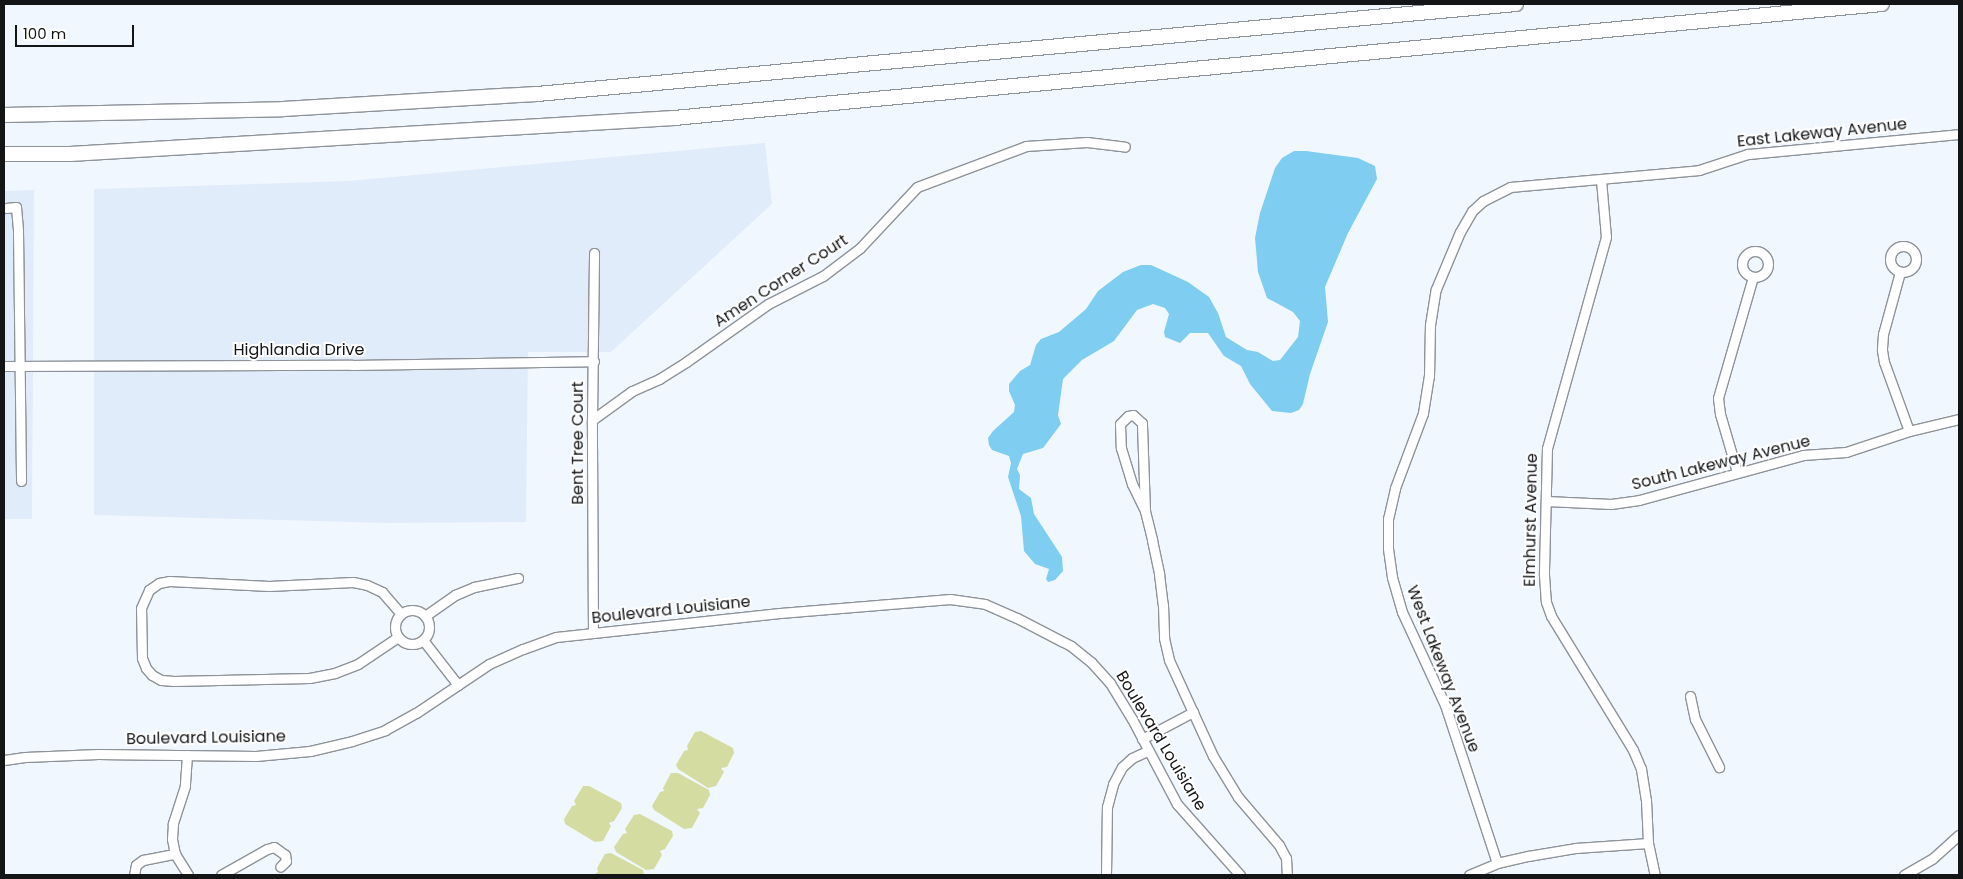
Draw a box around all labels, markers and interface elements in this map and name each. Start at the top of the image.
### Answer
scale bar [18,15,136,47]
text: 100 m [23,23,66,44]
street label: East Lakeway Avenue [1736,115,1908,151]
street label: Amen Corner Court [711,231,851,331]
street label: Highlandia Drive [233,340,365,360]
street label: Bent Tree Court [568,381,588,505]
street label: South Lakeway Avenue [1630,432,1812,494]
street label: Elmhurst Avenue [1520,453,1542,587]
street label: West Lakeway Avenue [1402,583,1484,755]
street label: Boulevard Louisiane [591,592,751,628]
street label: Boulevard Louisiane [1112,668,1210,814]
street label: Boulevard Louisiane [126,727,286,749]

